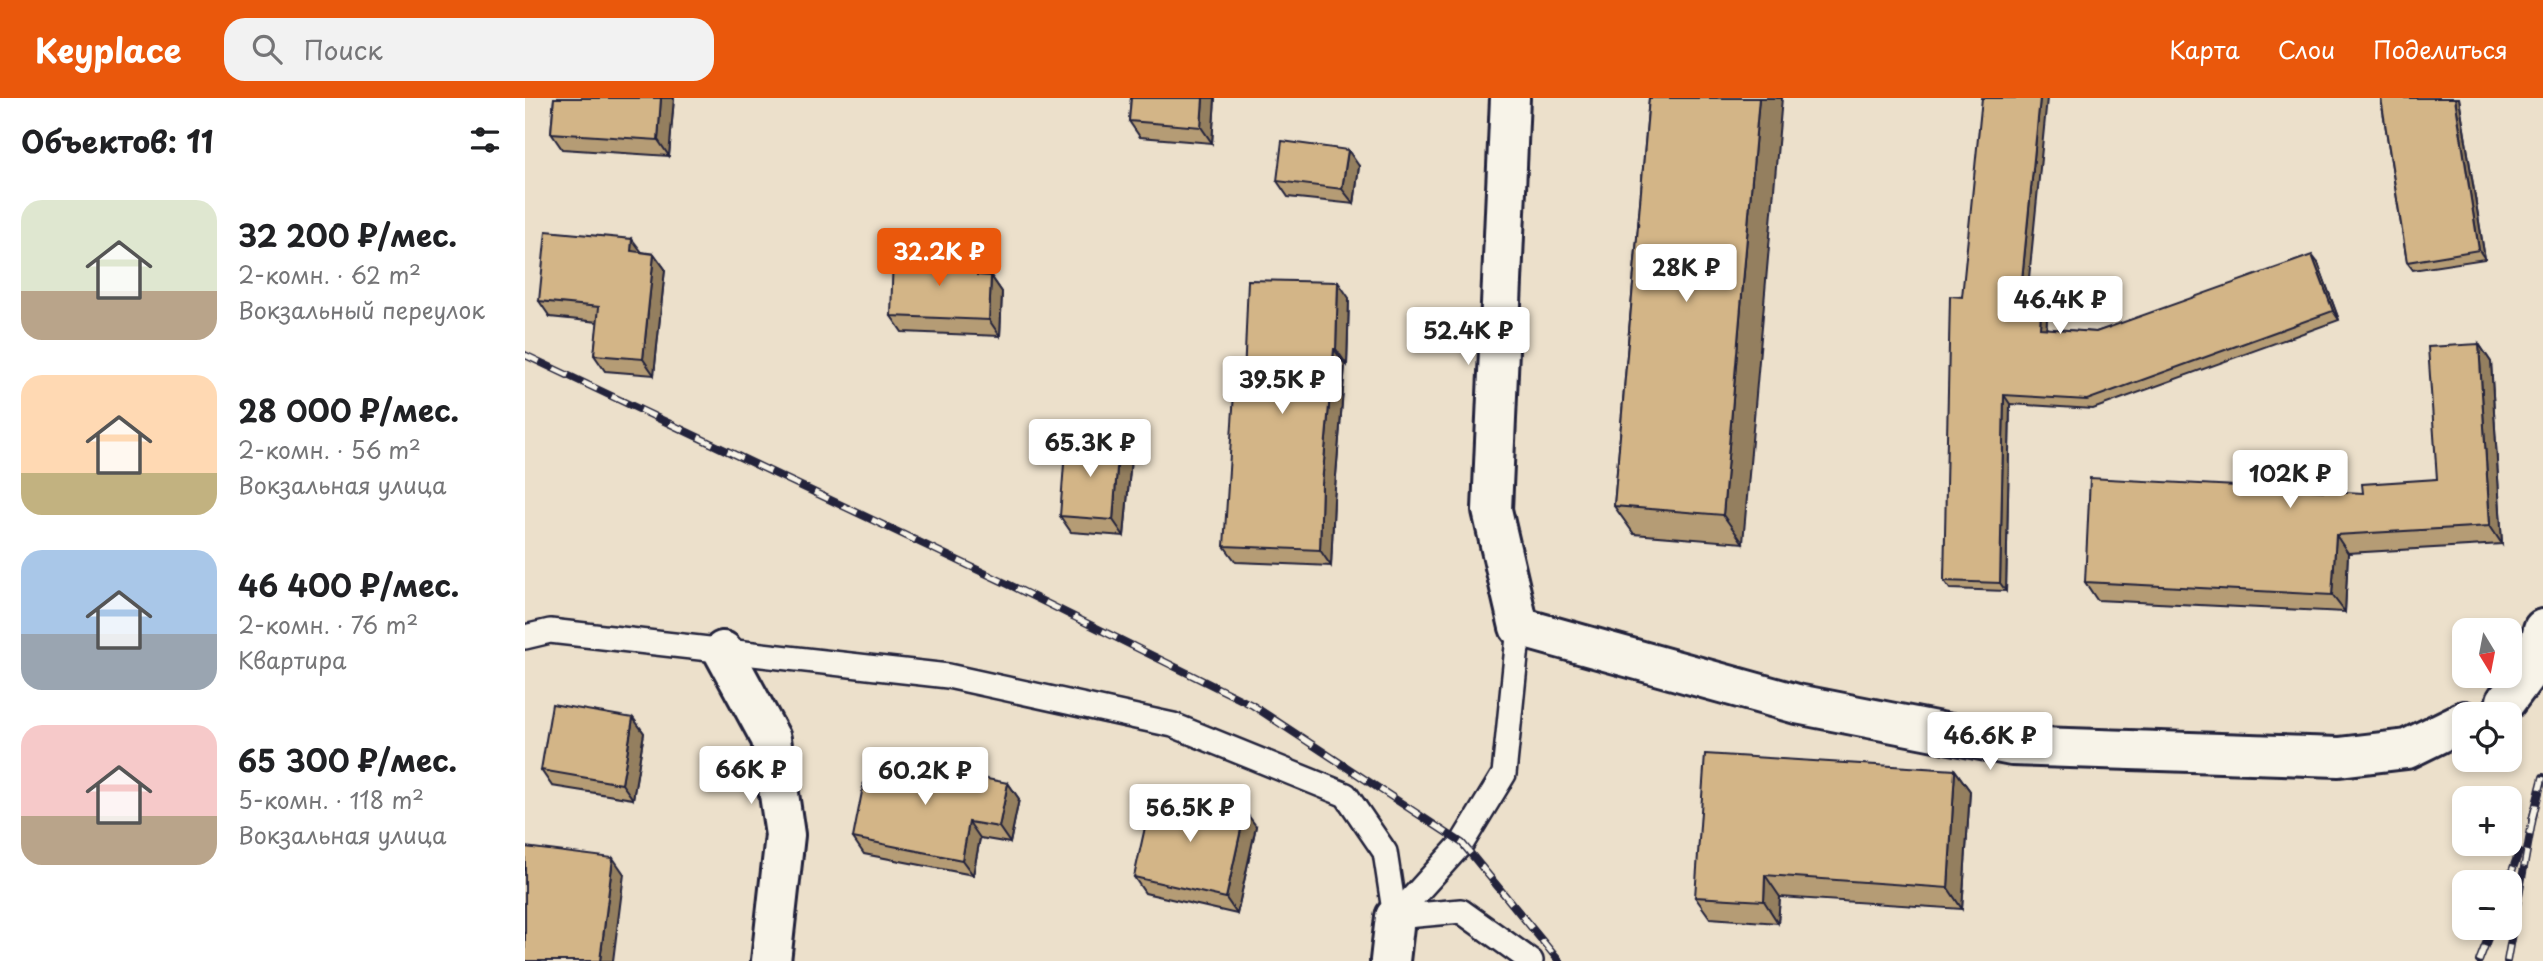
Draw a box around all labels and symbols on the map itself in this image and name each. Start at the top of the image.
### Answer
pin: 32.2K ₽ [874,228,1004,288]
pin: 28K ₽ [1637,244,1735,304]
pin: 46.4K ₽ [1995,276,2125,336]
pin: 52.4K ₽ [1403,308,1533,367]
pin: 39.5K ₽ [1217,356,1347,416]
pin: 65.3K ₽ [1025,420,1155,479]
pin: 102K ₽ [2233,450,2347,510]
north arrow [2452,618,2522,688]
pin: 46.6K ₽ [1925,712,2055,772]
pin: 66K ₽ [702,746,800,806]
pin: 60.2K ₽ [860,748,990,807]
pin: 56.5K ₽ [1125,784,1255,844]

